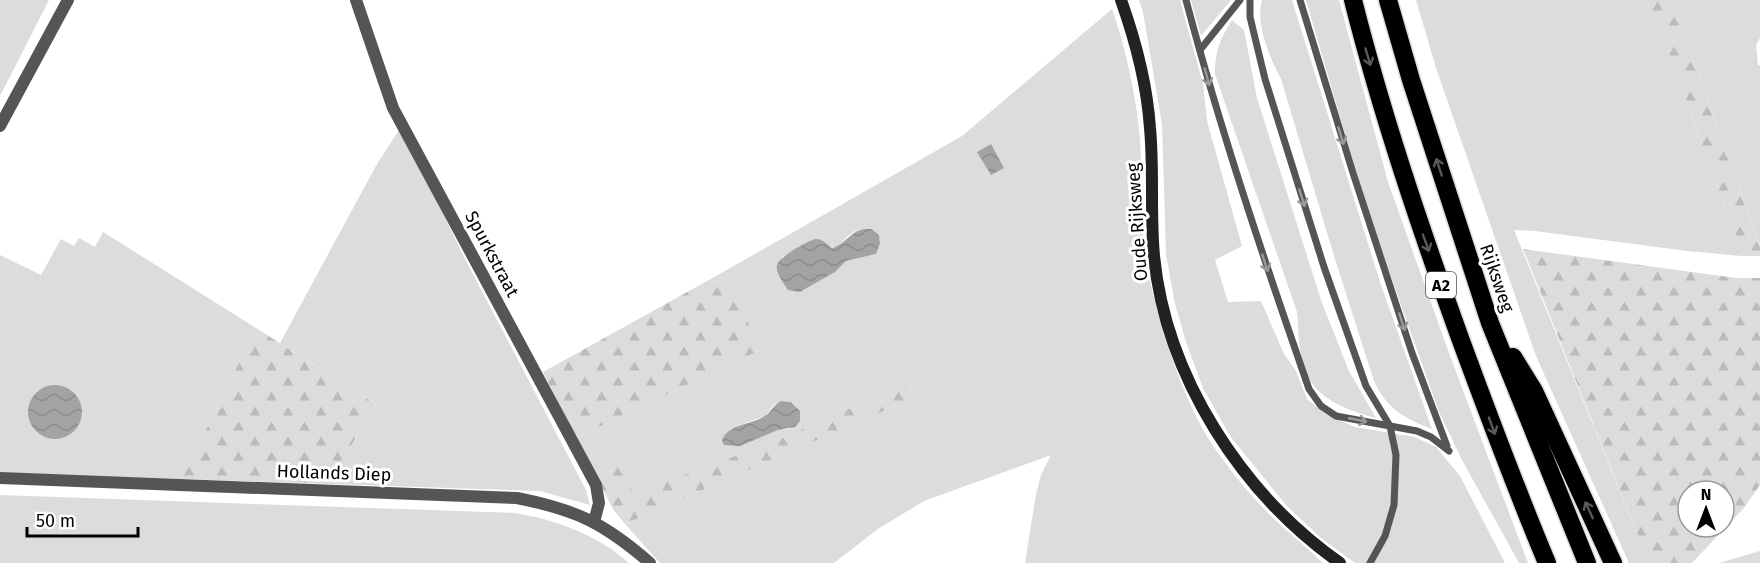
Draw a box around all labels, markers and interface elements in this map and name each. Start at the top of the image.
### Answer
one-way arrow [1363,47,1374,66]
one-way arrow [1202,67,1213,86]
one-way arrow [1336,126,1347,145]
one-way arrow [1433,158,1444,177]
street label: Oude Rijksweg [1122,161,1152,282]
one-way arrow [1297,188,1308,207]
street label: Spurkstraat [460,207,524,301]
one-way arrow [1421,233,1432,252]
street label: Rijksweg [1475,241,1519,316]
one-way arrow [1261,253,1272,272]
road number: A2 [1426,272,1456,298]
one-way arrow [1397,312,1408,331]
one-way arrow [1348,415,1368,426]
one-way arrow [1488,416,1499,435]
street label: Hollands Diep [276,460,392,486]
north arrow [1676,479,1736,539]
text: N [1701,485,1711,504]
scale bar [27,500,138,538]
one-way arrow [1582,501,1594,519]
text: 50 m [36,510,75,532]

